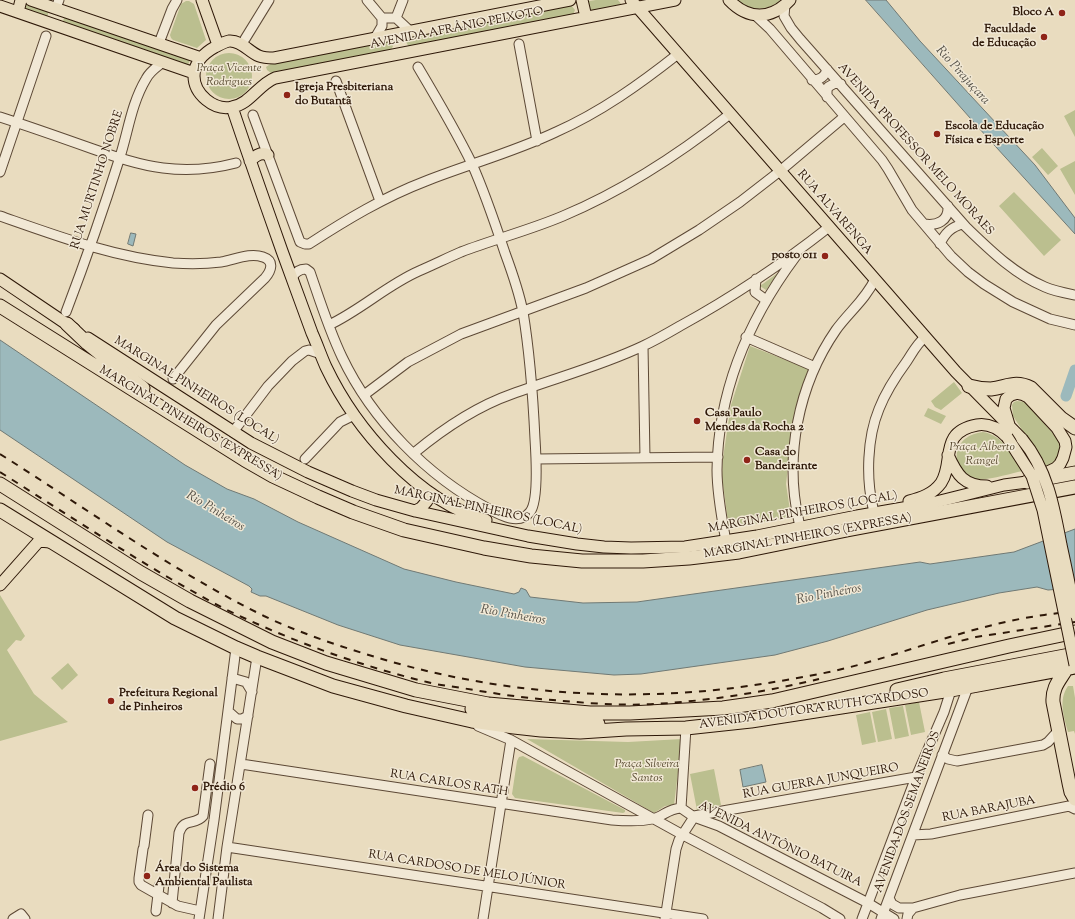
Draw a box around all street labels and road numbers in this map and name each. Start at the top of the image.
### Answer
street label: AVENIDA AFRÂNIO PEIXOTO [369,5,545,53]
street label: AVENIDA PROFESSOR MELO MORAES [834,61,996,239]
street label: RUA MURTINHO NOBRE [69,109,127,251]
street label: RUA ALVARENGA [793,168,875,258]
street label: MARGINAL PINHEIROS (LOCAL) [111,334,281,448]
street label: MARGINAL PINHEIROS (EXPRESSA) [96,364,284,484]
street label: MARGINAL PINHEIROS (LOCAL) [393,484,583,538]
street label: MARGINAL PINHEIROS (LOCAL) [707,489,899,537]
street label: MARGINAL PINHEIROS (EXPRESSA) [703,512,913,562]
street label: AVENIDA DOUTORA RUTH CARDOSO [698,687,930,733]
street label: AVENIDA DOS SEMANEIROS [872,729,944,895]
street label: RUA GUERRA JUNQUEIRO [742,761,900,803]
street label: RUA CARLOS RATH [389,768,509,800]
street label: RUA BARAJUBA [941,794,1037,826]
street label: AVENIDA ANTÔNIO BATUIRA [696,799,864,891]
street label: RUA CARDOSO DE MELO JÚNIOR [367,848,567,894]

